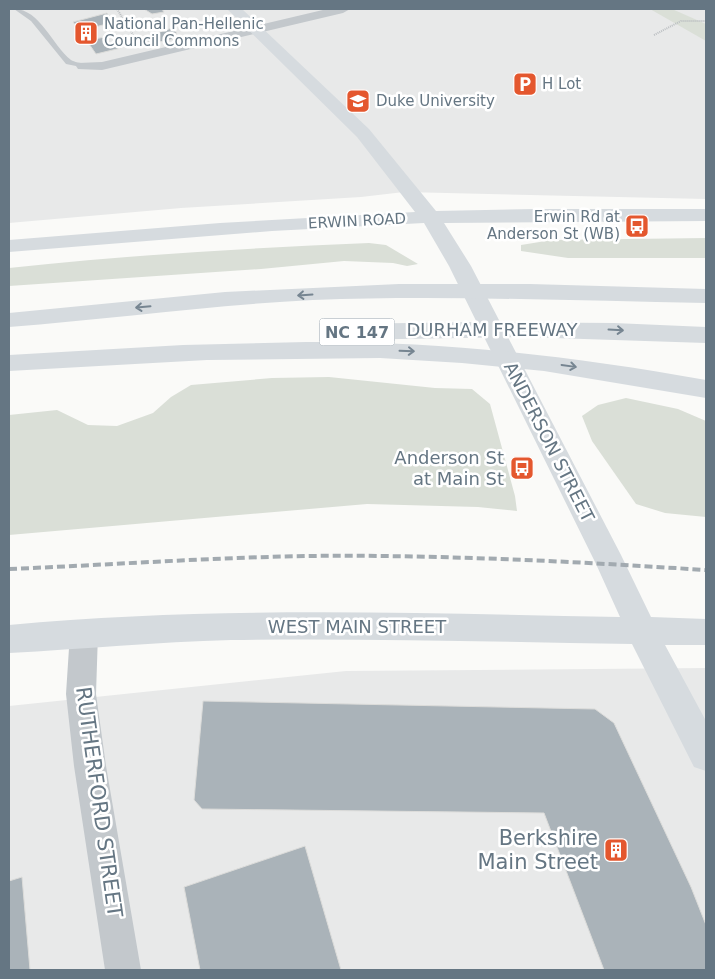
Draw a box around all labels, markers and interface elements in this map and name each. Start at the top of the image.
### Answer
place label: National Pan-Hellenic Council Commons [104,15,264,50]
building icon: National Pan-Hellenic Council Commons [73,20,99,46]
parking icon: H Lot [512,71,538,97]
place label: H Lot [542,75,581,93]
school or university icon: Duke University [345,88,371,114]
place label: Duke University [376,92,495,110]
place label: Erwin Rd at Anderson St (WB) [487,208,620,243]
street label: ERWIN ROAD [307,209,407,233]
bus stop icon: Erwin Rd at Anderson St (WB) [624,213,650,239]
one-way arrow [297,290,313,299]
one-way arrow [135,302,151,311]
road number: NC 147 [320,318,394,346]
street label: DURHAM FREEWAY [407,319,578,340]
one-way arrow [608,325,624,334]
one-way arrow [399,347,415,356]
street label: ANDERSON STREET [500,358,599,526]
one-way arrow [561,361,577,371]
place label: Anderson St at Main St [394,447,504,489]
bus stop icon: Anderson St at Main St [509,455,535,481]
street label: WEST MAIN STREET [268,616,447,637]
street label: RUTHERFORD STREET [71,685,127,919]
place label: Berkshire Main Street [477,826,598,874]
building icon: Berkshire Main Street [603,837,629,863]

